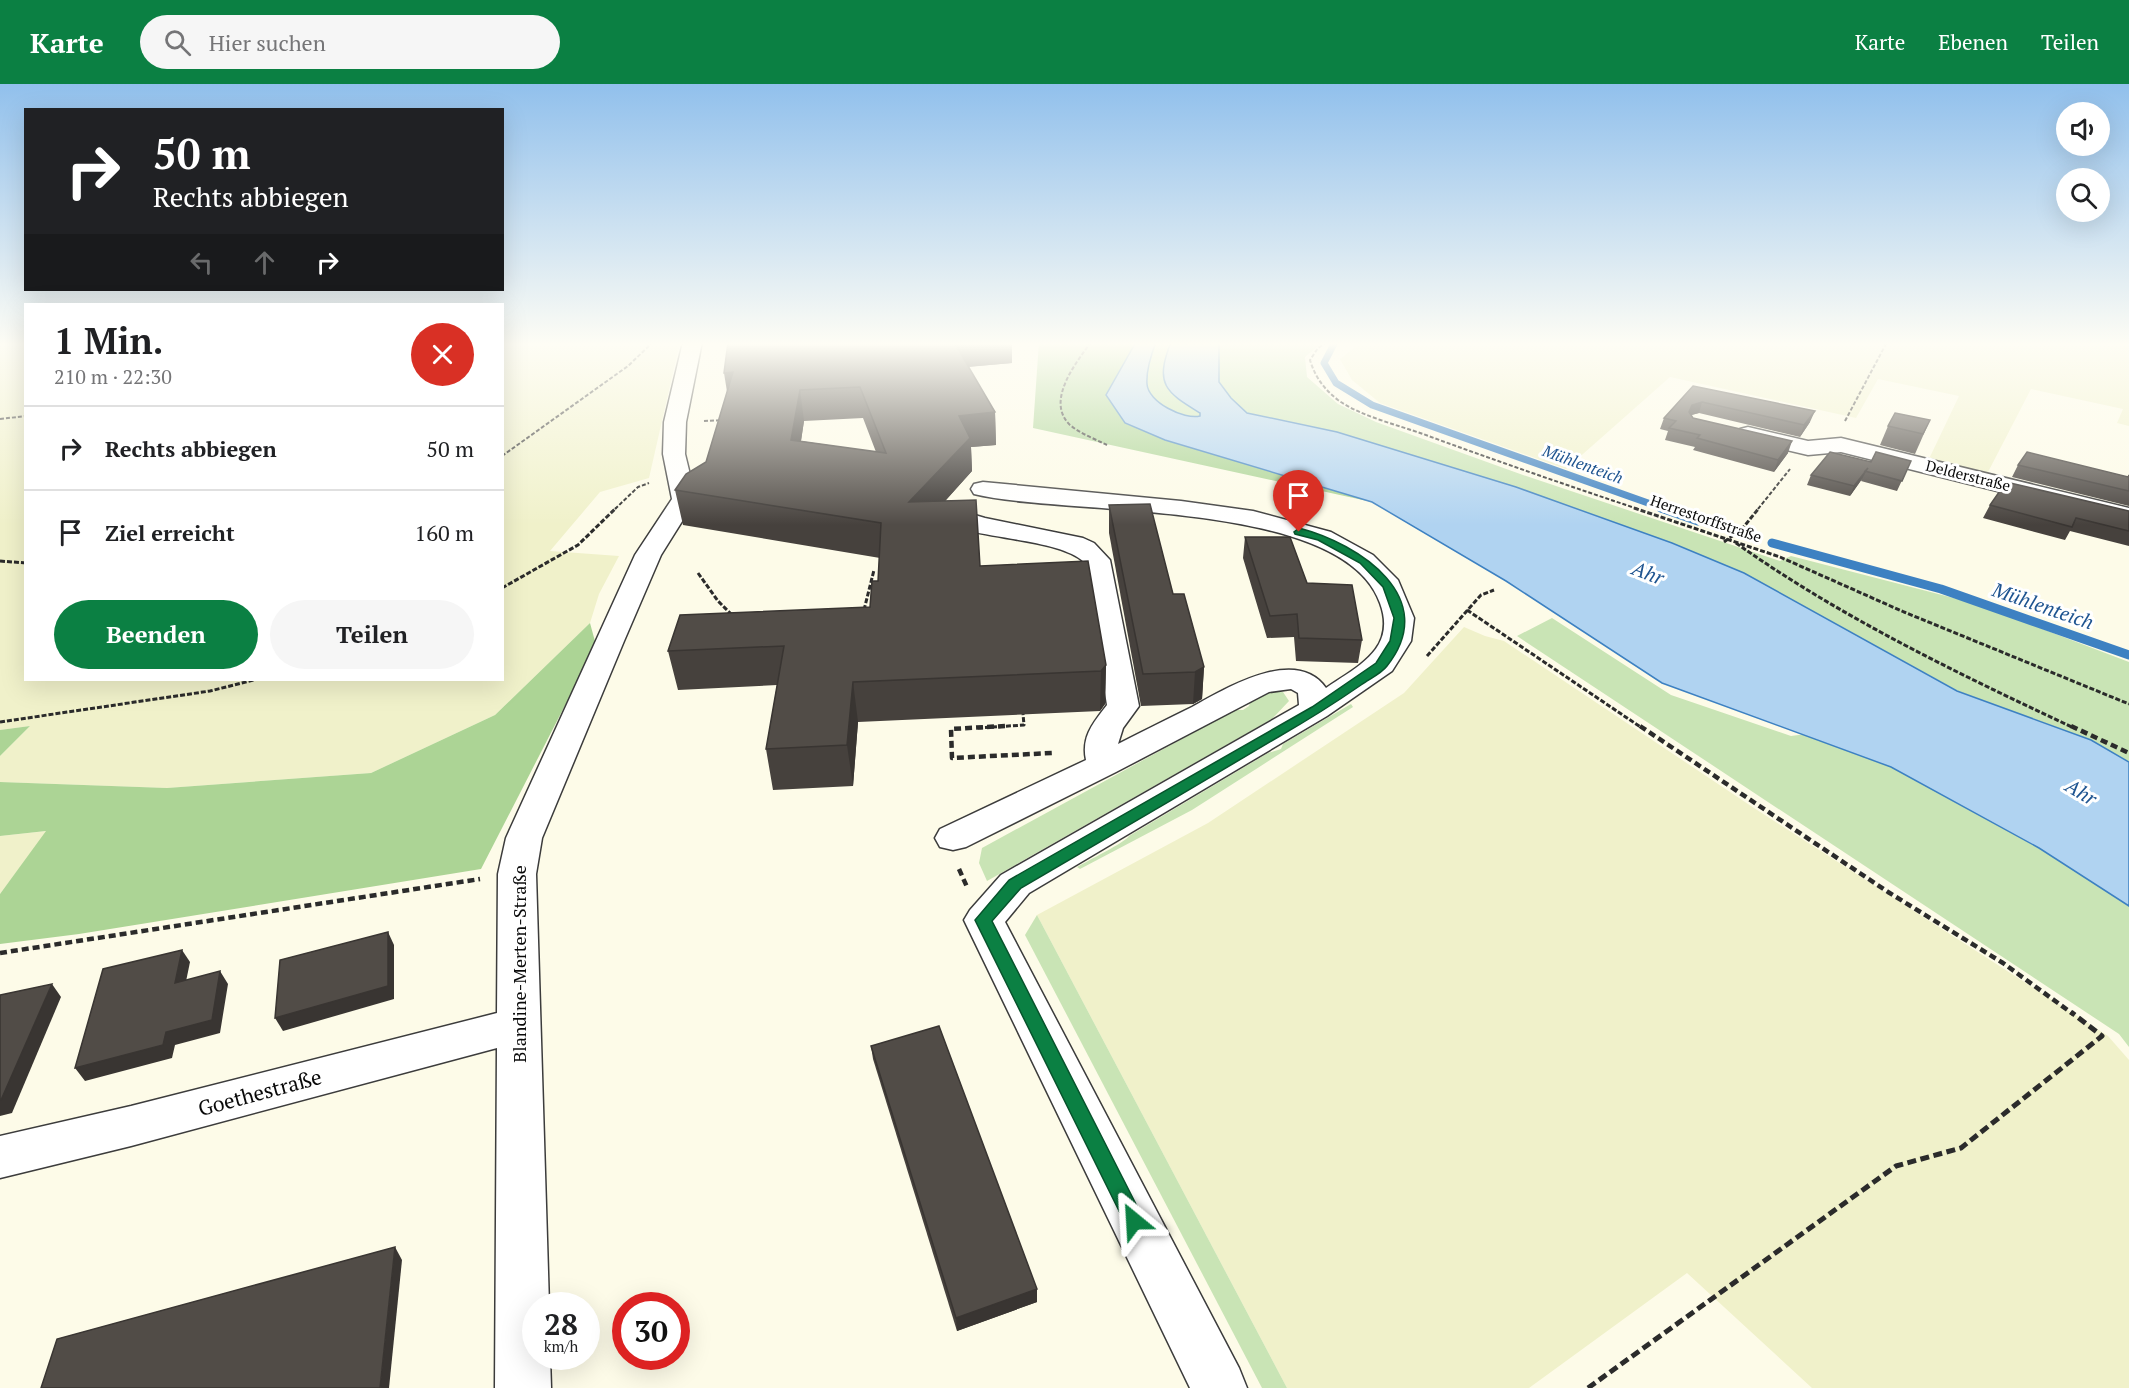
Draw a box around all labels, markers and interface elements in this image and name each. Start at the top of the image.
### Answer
search box [140,15,560,69]
text: Karte [30,24,104,61]
icon: search [161,26,194,59]
text: Hier suchen [209,28,326,57]
text: Karte [1855,28,1905,56]
text: Ebenen [1938,28,2008,56]
text: Teilen [2041,28,2099,56]
map controls [2056,102,2110,222]
button: sound [2056,102,2110,156]
text: 50 m [153,125,251,181]
icon: right [54,132,132,210]
button: search [2056,168,2110,222]
text: Rechts abbiegen [153,179,349,215]
icon: left [185,246,218,279]
icon: ahead [248,246,281,279]
icon: right [311,246,344,279]
text: 1 Min. [54,317,163,364]
button: close [411,323,474,386]
text: 210 m · 22:30 [54,363,172,390]
icon: right [54,432,87,465]
text: Rechts abbiegen [105,434,277,463]
text: 50 m [426,434,474,463]
water label: Mühlenteich [1539,439,1626,489]
street label: Delderstraße [1924,455,2013,495]
pin [1273,470,1324,532]
icon: arrive [1282,479,1315,512]
street label: Herrestorffstraße [1648,490,1765,546]
icon: arrive [54,516,87,549]
text: Ziel erreicht [105,518,235,547]
text: 160 m [414,518,474,547]
water label: Ahr [1627,554,1669,591]
water label: Mühlenteich [1988,575,2097,635]
button: Beenden [54,600,258,669]
button: Teilen [270,600,474,669]
water label: Ahr [2060,771,2103,812]
street label: Blandine-Merten-Straße [507,865,531,1063]
street label: Goethestraße [195,1062,325,1122]
position arrow [1102,1189,1166,1253]
speed limit sign: 30 [612,1292,690,1370]
text: 28 [544,1304,578,1344]
text: km/h [544,1336,578,1356]

